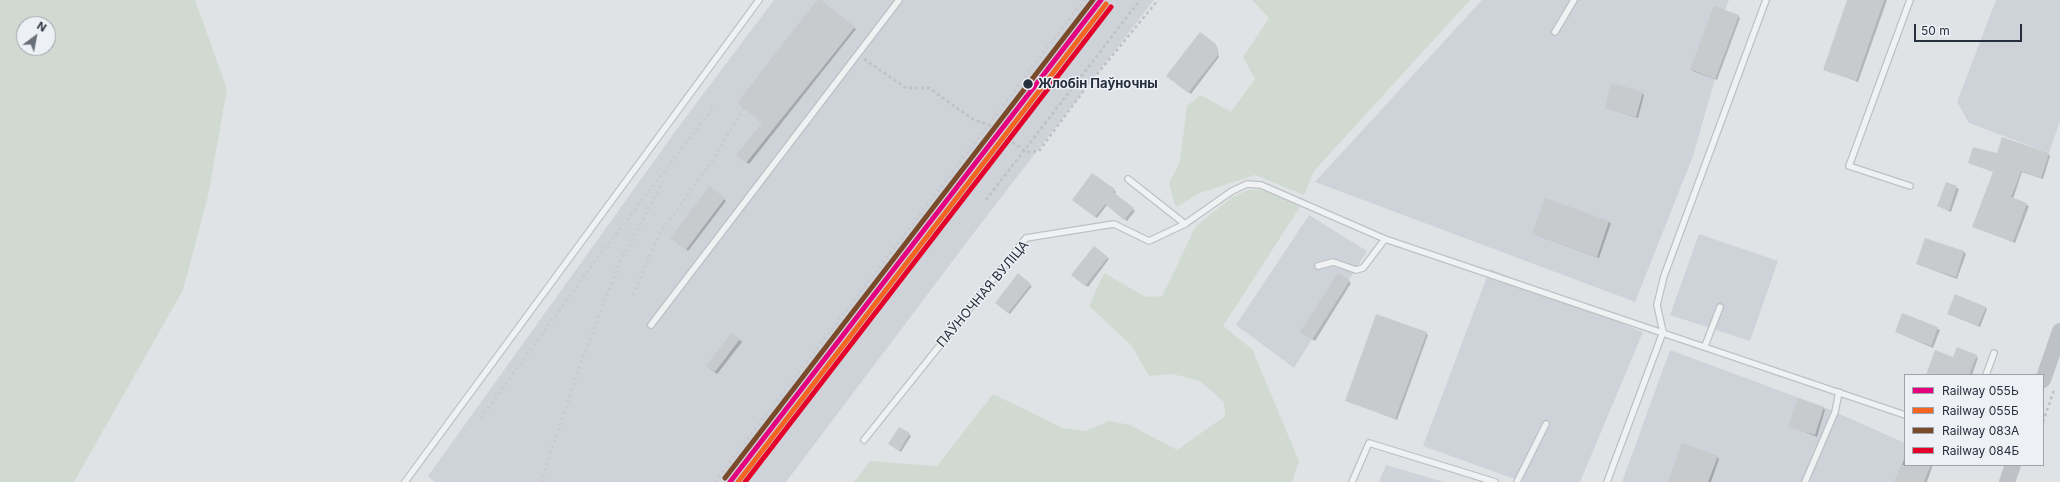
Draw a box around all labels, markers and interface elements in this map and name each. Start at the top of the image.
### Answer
north arrow [16,16,56,56]
scale bar [1916,16,2024,42]
text: N [35,19,49,35]
text: 50 m [1921,23,1950,38]
place label: Жлобін Паўночны [1038,76,1158,92]
marker: Жлобін Паўночны [1021,77,1035,91]
street label: ПАЎНОЧНАЯ ВУЛІЦА [934,238,1032,350]
legend [1904,374,2044,466]
text: Railway 055Ь [1942,383,2019,398]
text: Railway 055Б [1942,403,2019,418]
text: Railway 083А [1942,423,2019,438]
text: Railway 084Б [1942,443,2019,458]

